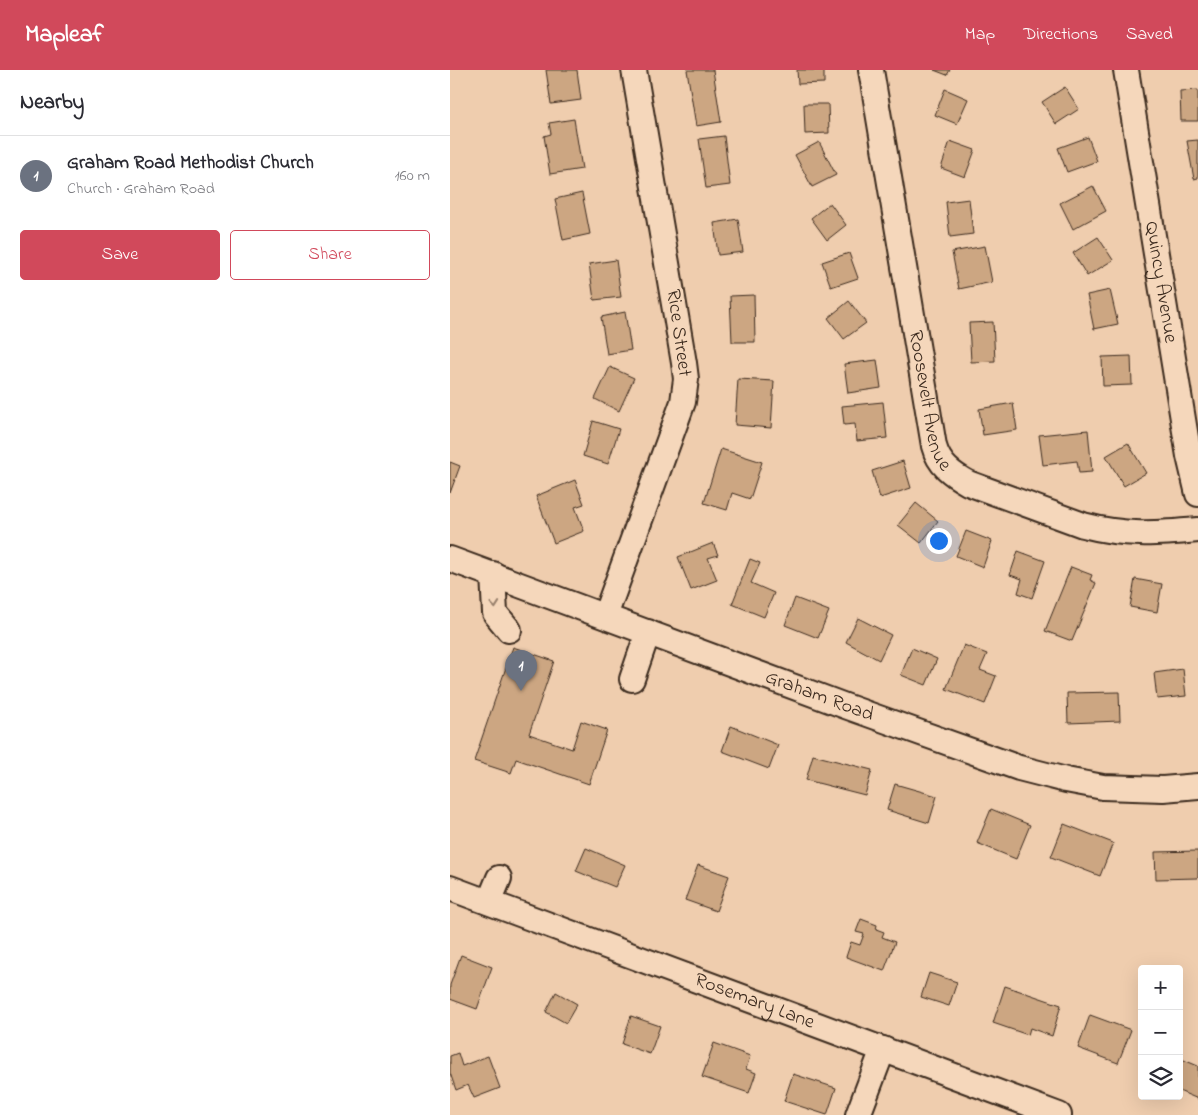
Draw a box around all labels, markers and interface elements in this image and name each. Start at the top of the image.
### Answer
text: Mapleaf [25,18,104,53]
text: Map [965,22,995,48]
text: Directions [1023,22,1098,48]
text: Saved [1126,22,1173,48]
text: Nearby [20,88,84,118]
text: Graham Road Methodist Church [67,150,314,177]
text: 1 [33,164,39,188]
text: 160 m [395,164,430,188]
text: Church · Graham Road [67,177,215,201]
street label: Quincy Avenue [1136,219,1185,345]
button: Save [20,230,220,280]
button: Share [230,230,430,280]
street label: Rice Street [658,287,699,379]
street label: Roosevelt Avenue [900,328,958,478]
your location [926,528,952,554]
one-way arrow [489,601,500,609]
pin: 1 [505,650,537,691]
street label: Graham Road [761,663,878,730]
map controls [1138,965,1183,1100]
button: + [1138,965,1183,1010]
street label: Rosemary Lane [690,966,819,1037]
button: − [1138,1010,1183,1055]
button: layers [1138,1055,1183,1100]

